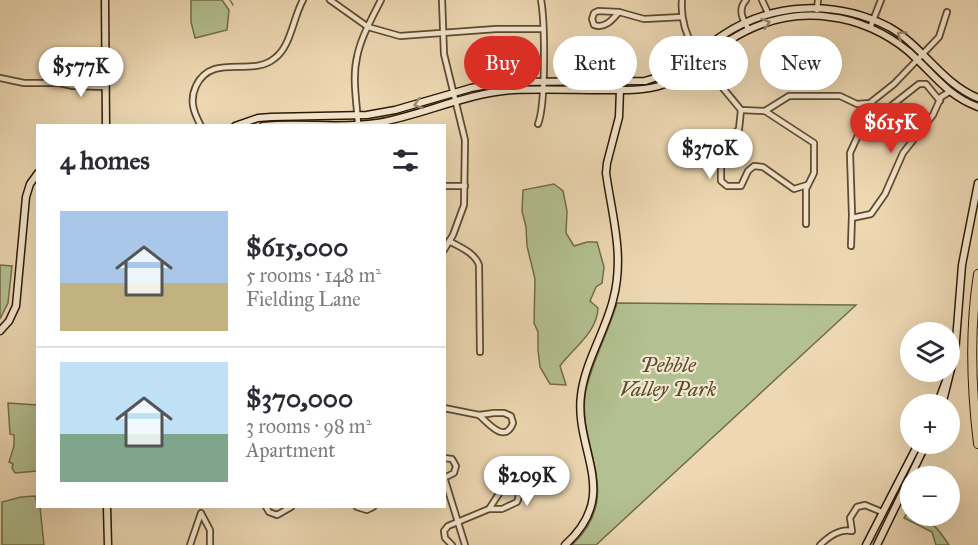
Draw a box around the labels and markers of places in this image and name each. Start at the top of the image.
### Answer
pin: $577K [39,47,123,98]
pin: $615K [849,103,933,154]
pin: $370K [668,129,752,180]
pin: $209K [485,456,569,507]

